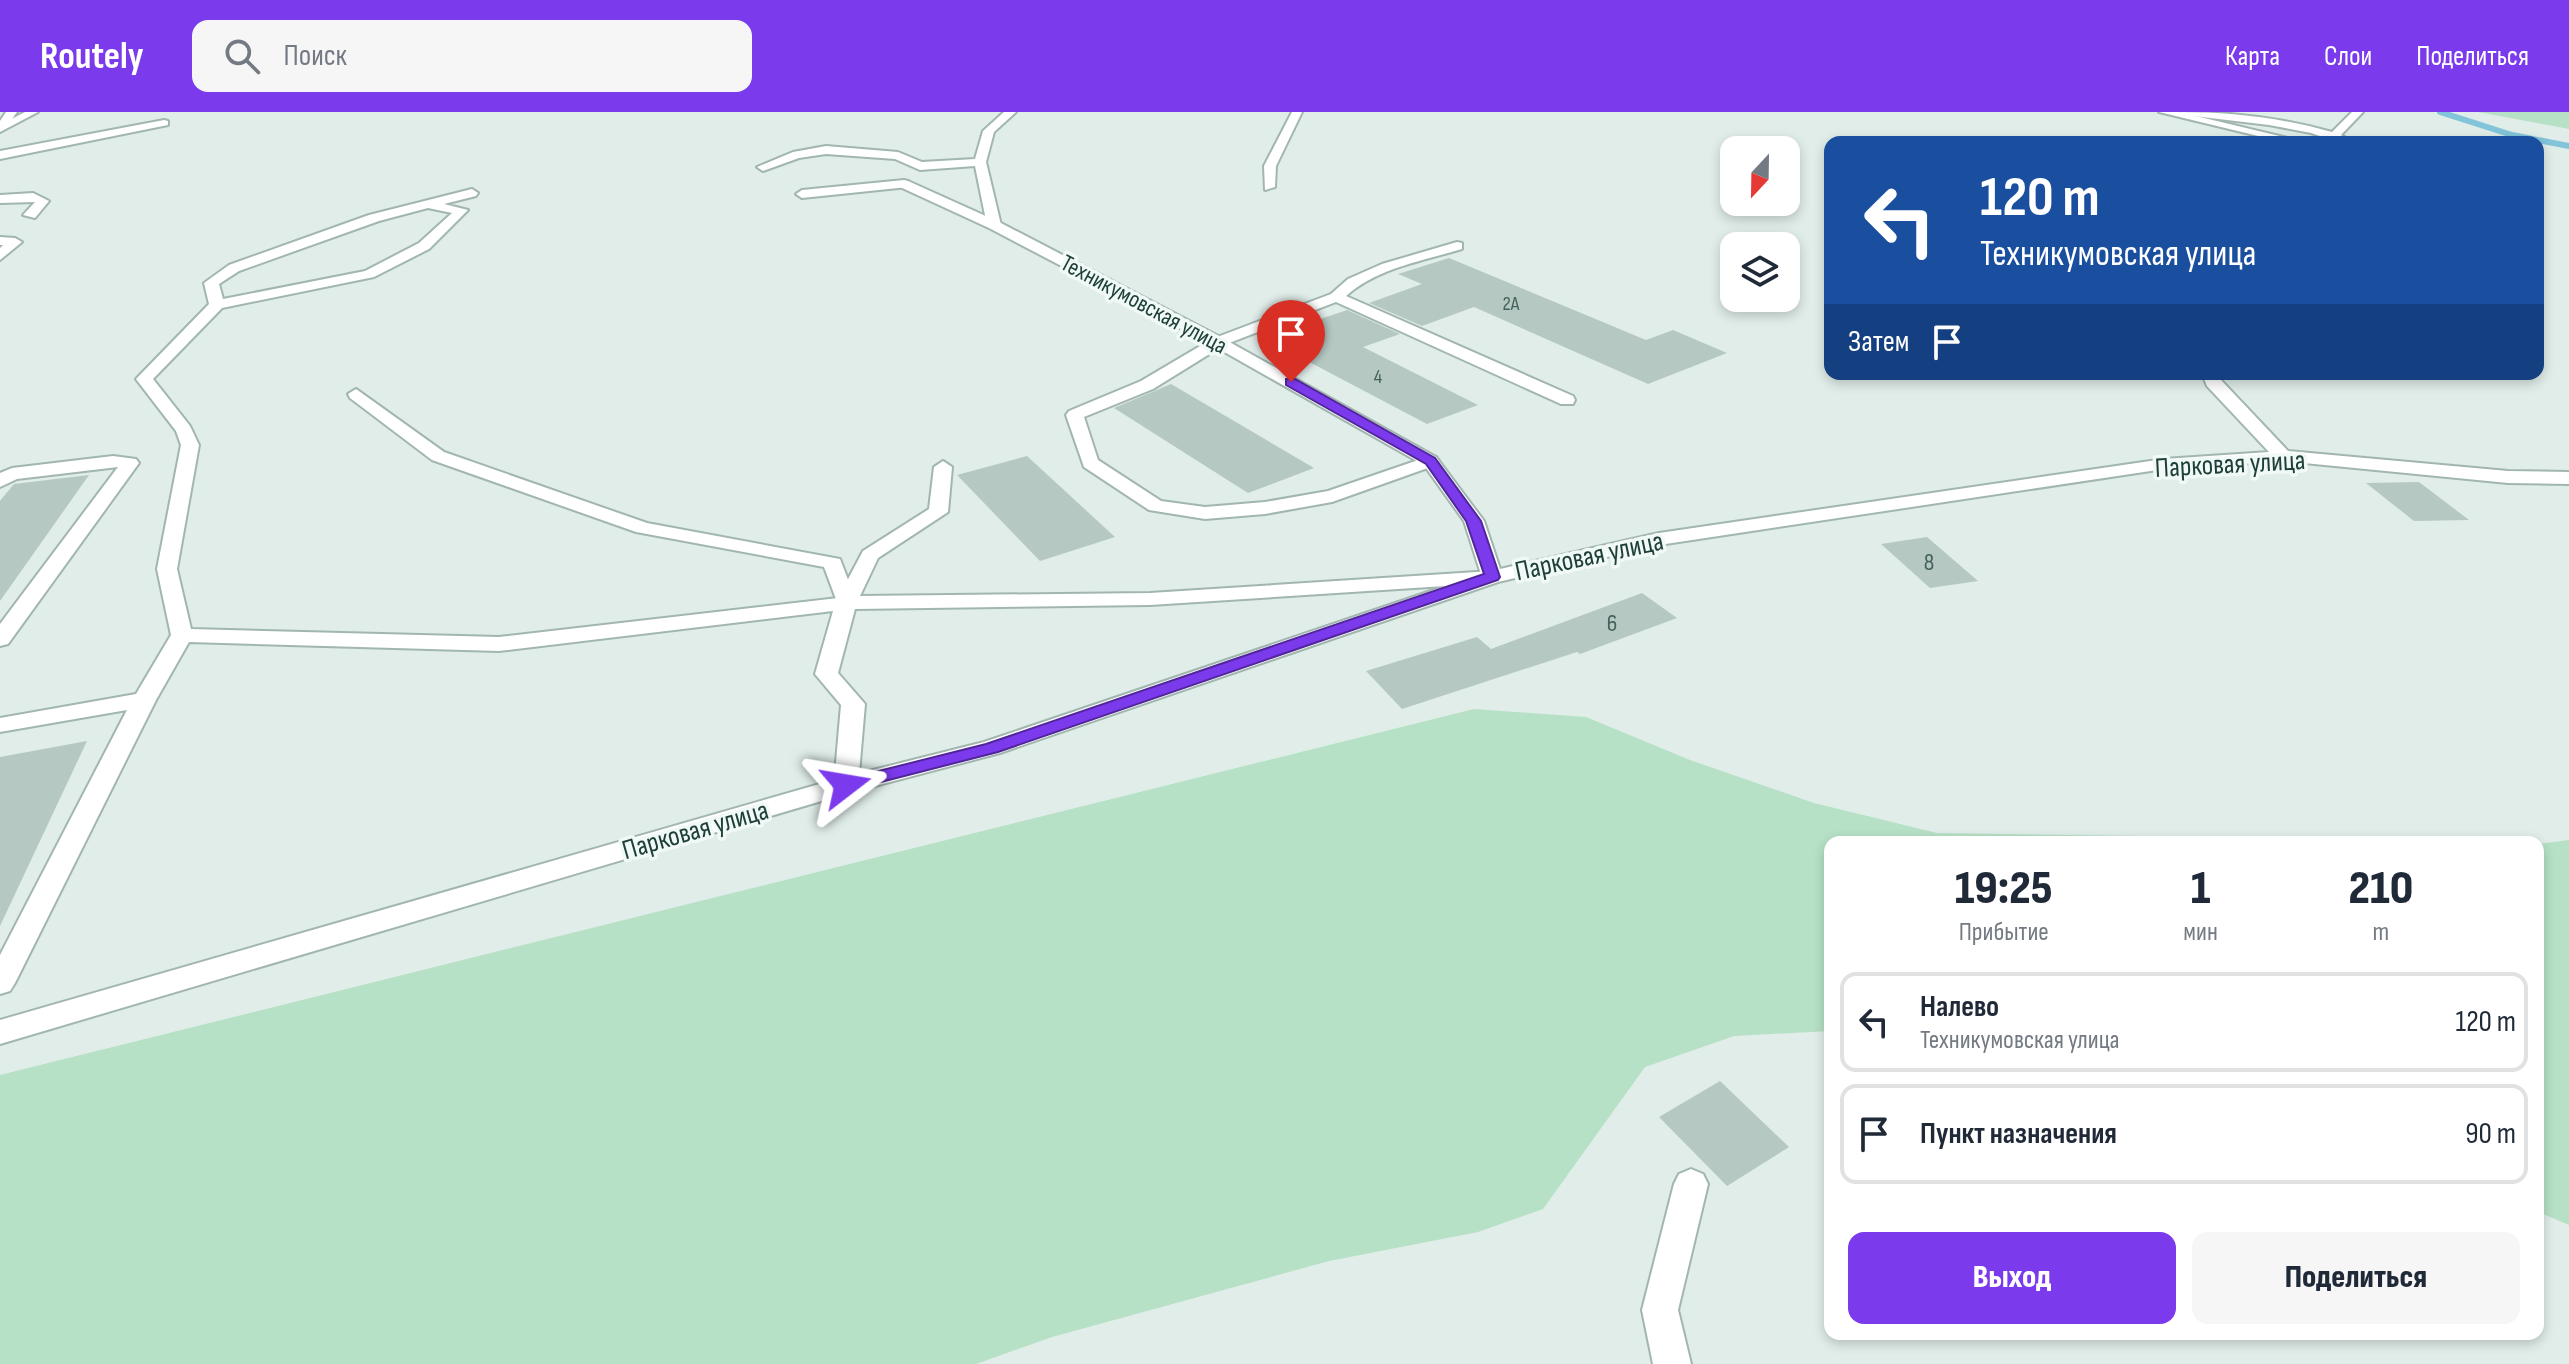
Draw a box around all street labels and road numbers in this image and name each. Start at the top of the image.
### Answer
street label: Техникумовская улица [1056,248,1232,360]
street label: Парковая улица [2154,444,2306,485]
street label: Парковая улица [1512,525,1666,588]
street label: Парковая улица [618,794,772,867]

